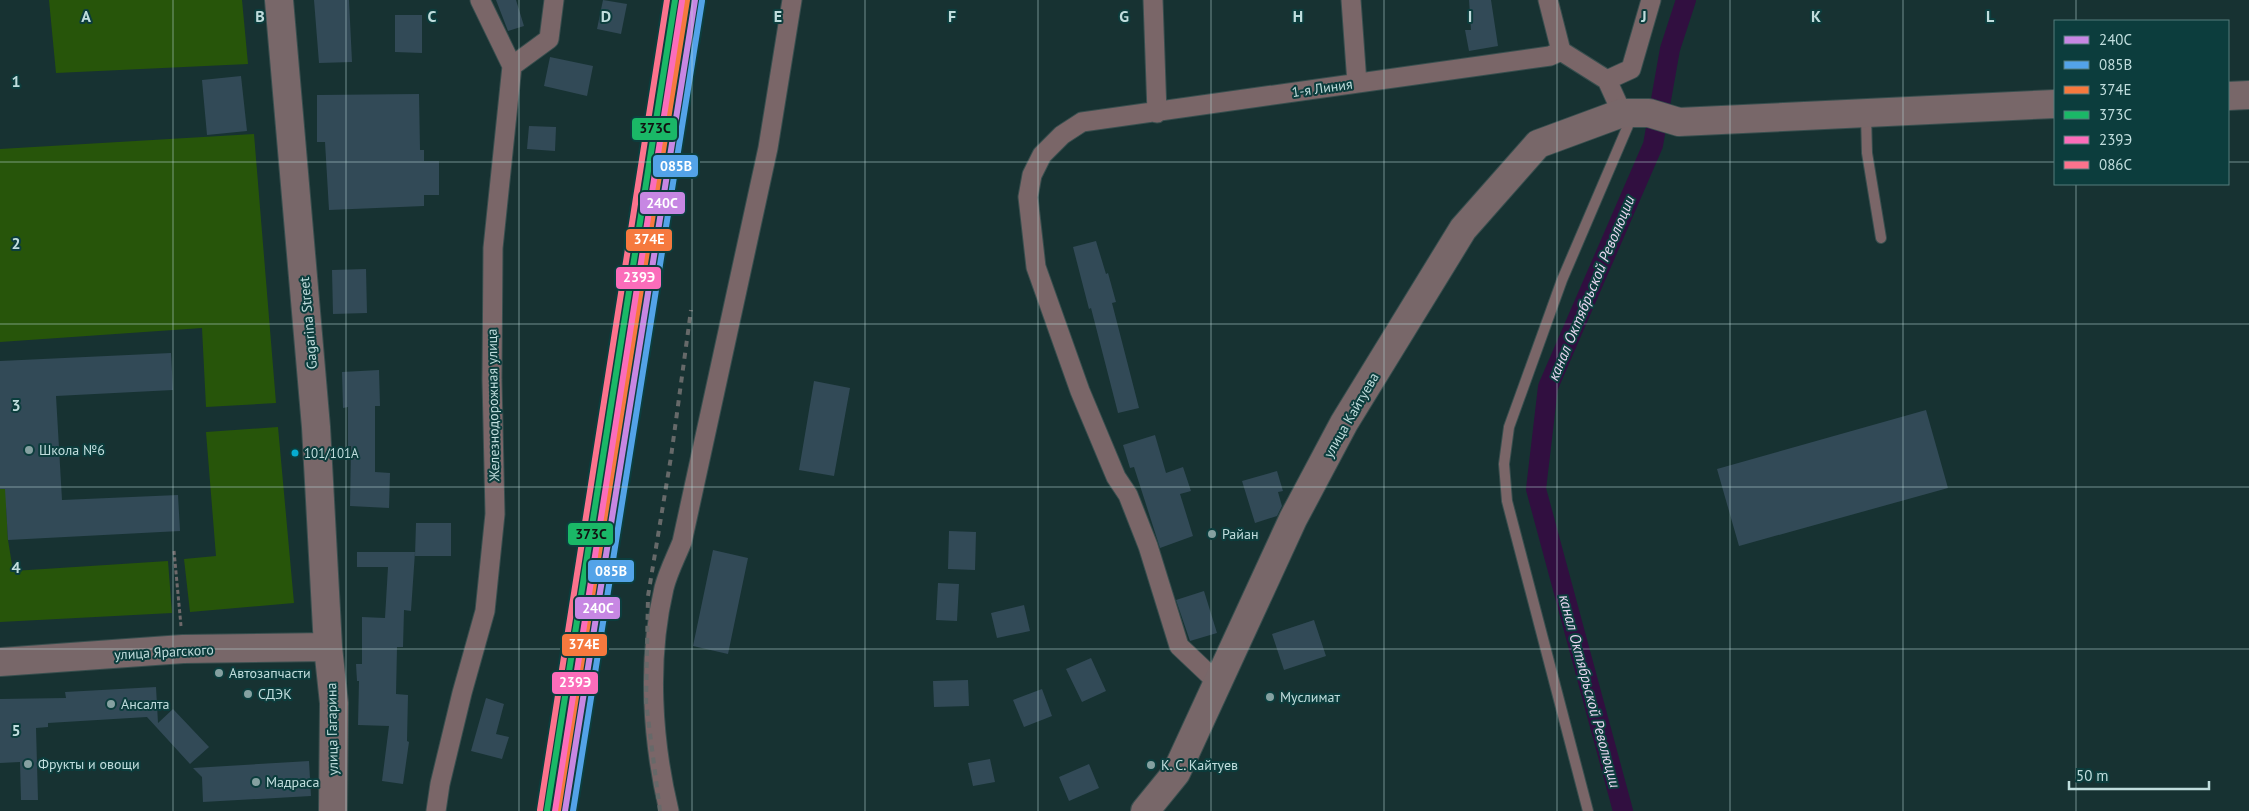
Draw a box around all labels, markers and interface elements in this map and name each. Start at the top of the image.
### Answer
text: A [81,6,91,26]
text: B [255,6,265,26]
text: C [428,6,437,26]
text: D [601,6,611,26]
text: E [774,6,782,26]
text: F [948,6,956,26]
text: G [1119,6,1129,26]
text: H [1293,6,1303,26]
text: I [1468,6,1472,26]
text: J [1640,6,1647,26]
text: K [1811,6,1821,26]
text: L [1986,6,1995,26]
legend [2054,20,2229,185]
text: 240С [2099,30,2132,49]
text: 085В [2099,55,2132,74]
text: 1 [11,71,21,91]
street label: 1-я Линия [1290,75,1354,101]
text: 374Е [2099,80,2132,99]
text: 373C [2099,105,2132,124]
line badge: 373C [631,117,678,141]
text: 373C [639,119,671,137]
text: 239Э [2099,130,2132,149]
line badge: 085В [652,154,699,178]
text: 086С [2099,155,2132,174]
text: 085В [660,157,692,175]
line badge: 240С [639,191,686,215]
water label: канал Октябрьской Революции [1543,192,1639,383]
text: 240С [646,194,678,212]
line badge: 374Е [625,228,673,252]
text: 374Е [633,230,665,248]
text: 2 [11,233,21,253]
line badge: 239Э [615,266,662,290]
text: 239Э [623,268,655,286]
street label: Gagarina Street [295,276,321,370]
street label: Железнодорожная улица [483,328,503,483]
street label: улица Кайтуева [1319,369,1383,461]
text: 3 [11,395,21,415]
place label: Школа №6 [39,441,105,459]
marker: Школа №6 [23,444,35,456]
place label: 101/101А [304,445,359,462]
marker: 101/101А [290,448,300,458]
line badge: 373C [567,522,614,546]
text: 373C [575,525,607,543]
place label: Райан [1222,525,1258,543]
marker: Райан [1206,528,1218,540]
text: 4 [11,557,21,577]
line badge: 085В [587,559,635,583]
text: 085В [595,562,627,580]
water label: канал Октябрьской Революции [1555,592,1625,790]
line badge: 240С [574,596,621,620]
text: 240С [582,599,614,617]
line badge: 374Е [561,633,608,657]
text: 374Е [568,635,600,653]
street label: улица Ярагского [114,640,214,664]
place label: Автозапчасти [229,664,311,682]
marker: Автозапчасти [213,667,225,679]
line badge: 239Э [551,671,599,695]
text: 239Э [559,673,591,691]
street label: улица Гагарина [322,682,342,776]
place label: СДЭК [258,685,292,703]
marker: СДЭК [242,688,254,700]
place label: Муслимат [1280,688,1340,706]
marker: Муслимат [1264,691,1276,703]
place label: Ансалта [121,695,170,713]
marker: Ансалта [105,698,117,710]
text: 5 [11,720,21,740]
place label: Фрукты и овощи [38,755,140,773]
place label: К. С. Кайтуев [1161,756,1238,774]
marker: Фрукты и овощи [22,758,34,770]
scale bar [2069,758,2209,790]
marker: К. С. Кайтуев [1145,759,1157,771]
text: 50 m [2076,766,2109,785]
place label: Мадраса [266,773,319,791]
marker: Мадраса [250,776,262,788]

